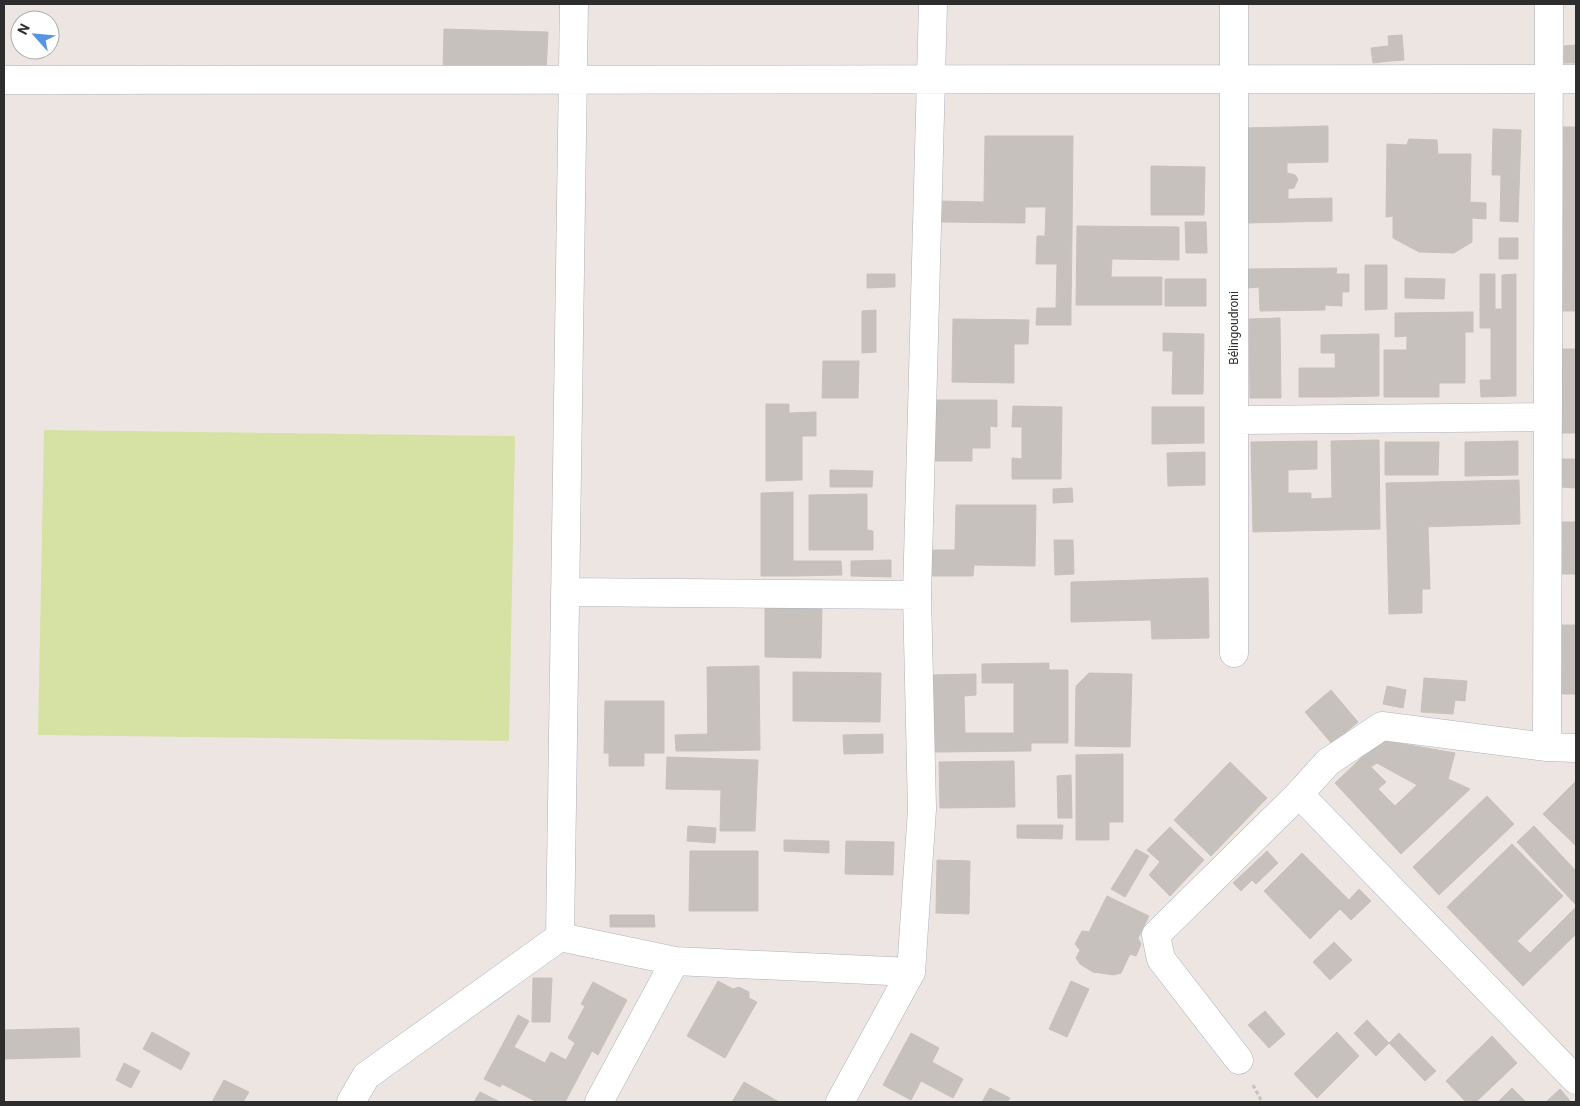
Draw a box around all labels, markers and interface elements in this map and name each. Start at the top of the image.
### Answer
north arrow [10,10,60,60]
text: N [14,21,33,37]
street label: Bélingoudroni [1227,291,1241,365]

